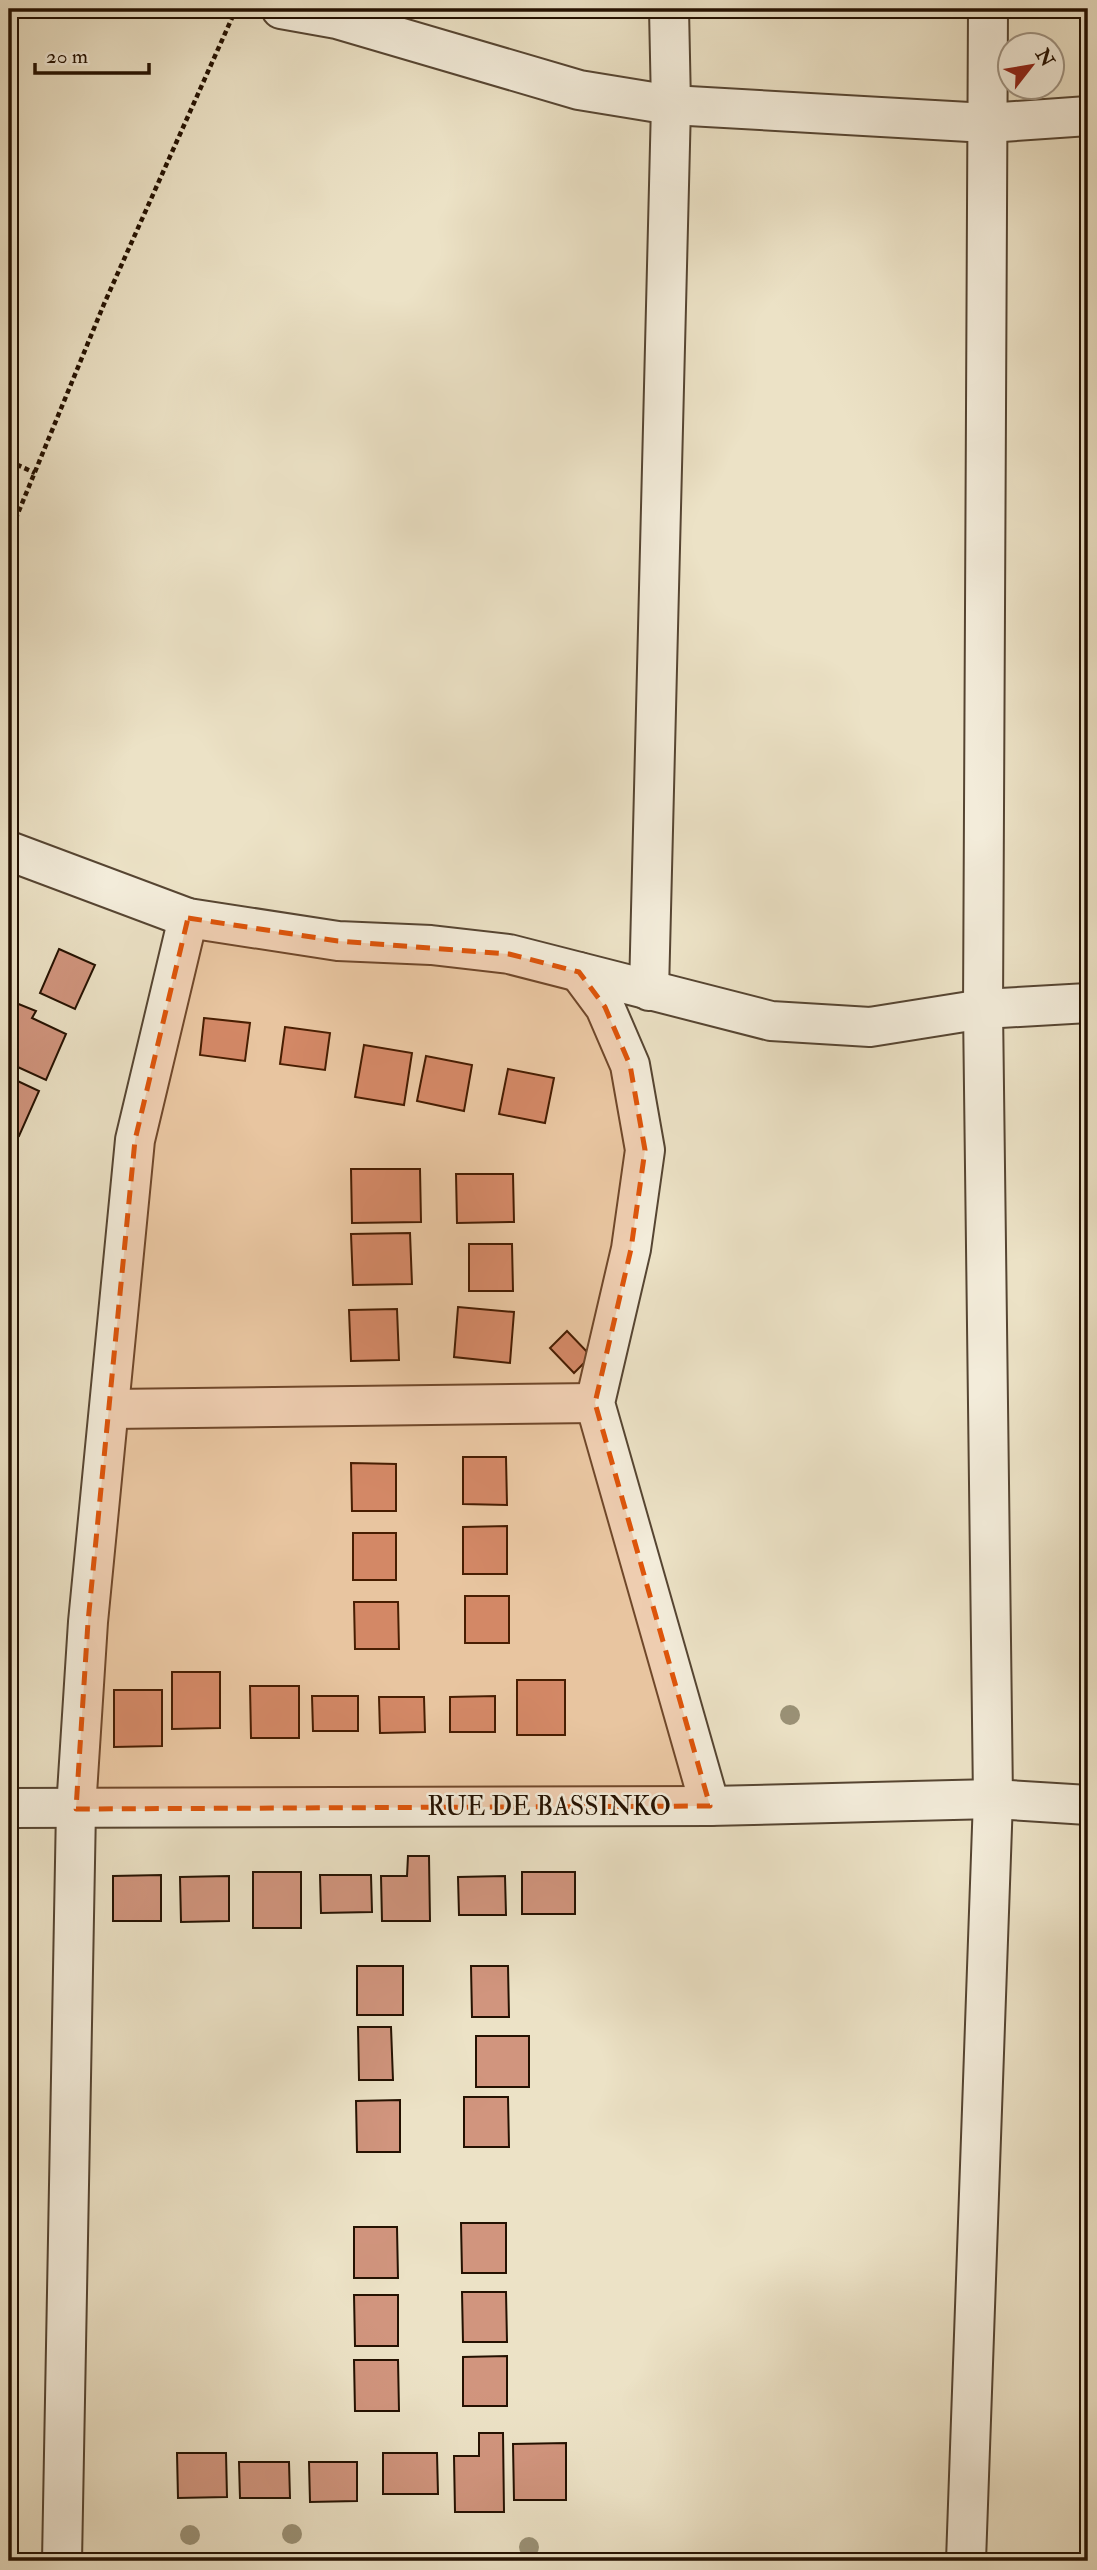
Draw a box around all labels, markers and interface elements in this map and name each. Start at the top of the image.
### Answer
scale bar [35,32,149,76]
north arrow [996,32,1066,102]
text: 20 m [46,43,88,70]
text: N [1030,43,1060,72]
street label: RUE DE BASSINKO [427,1791,671,1823]

